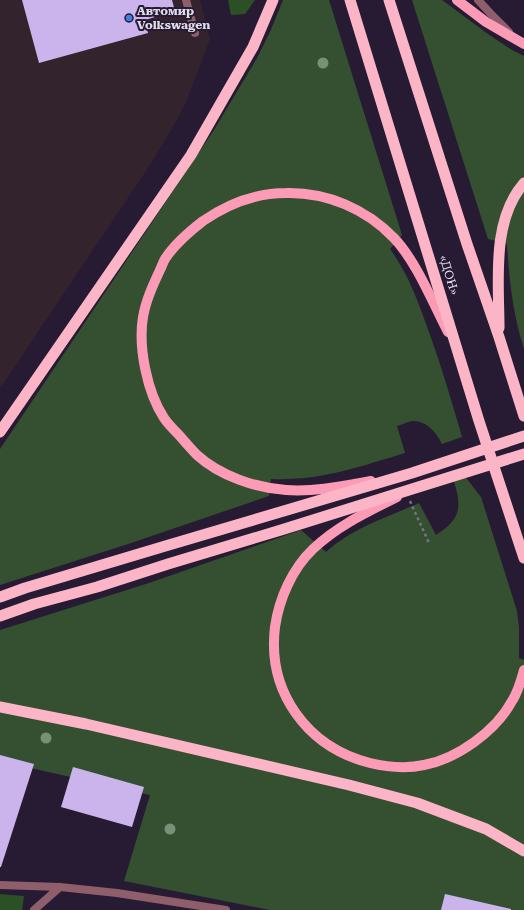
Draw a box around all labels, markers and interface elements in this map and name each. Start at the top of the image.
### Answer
place label: Автомир Volkswagen [137,4,210,32]
marker: Автомир Volkswagen [124,13,134,23]
street label: «ДОН» [436,253,462,297]

